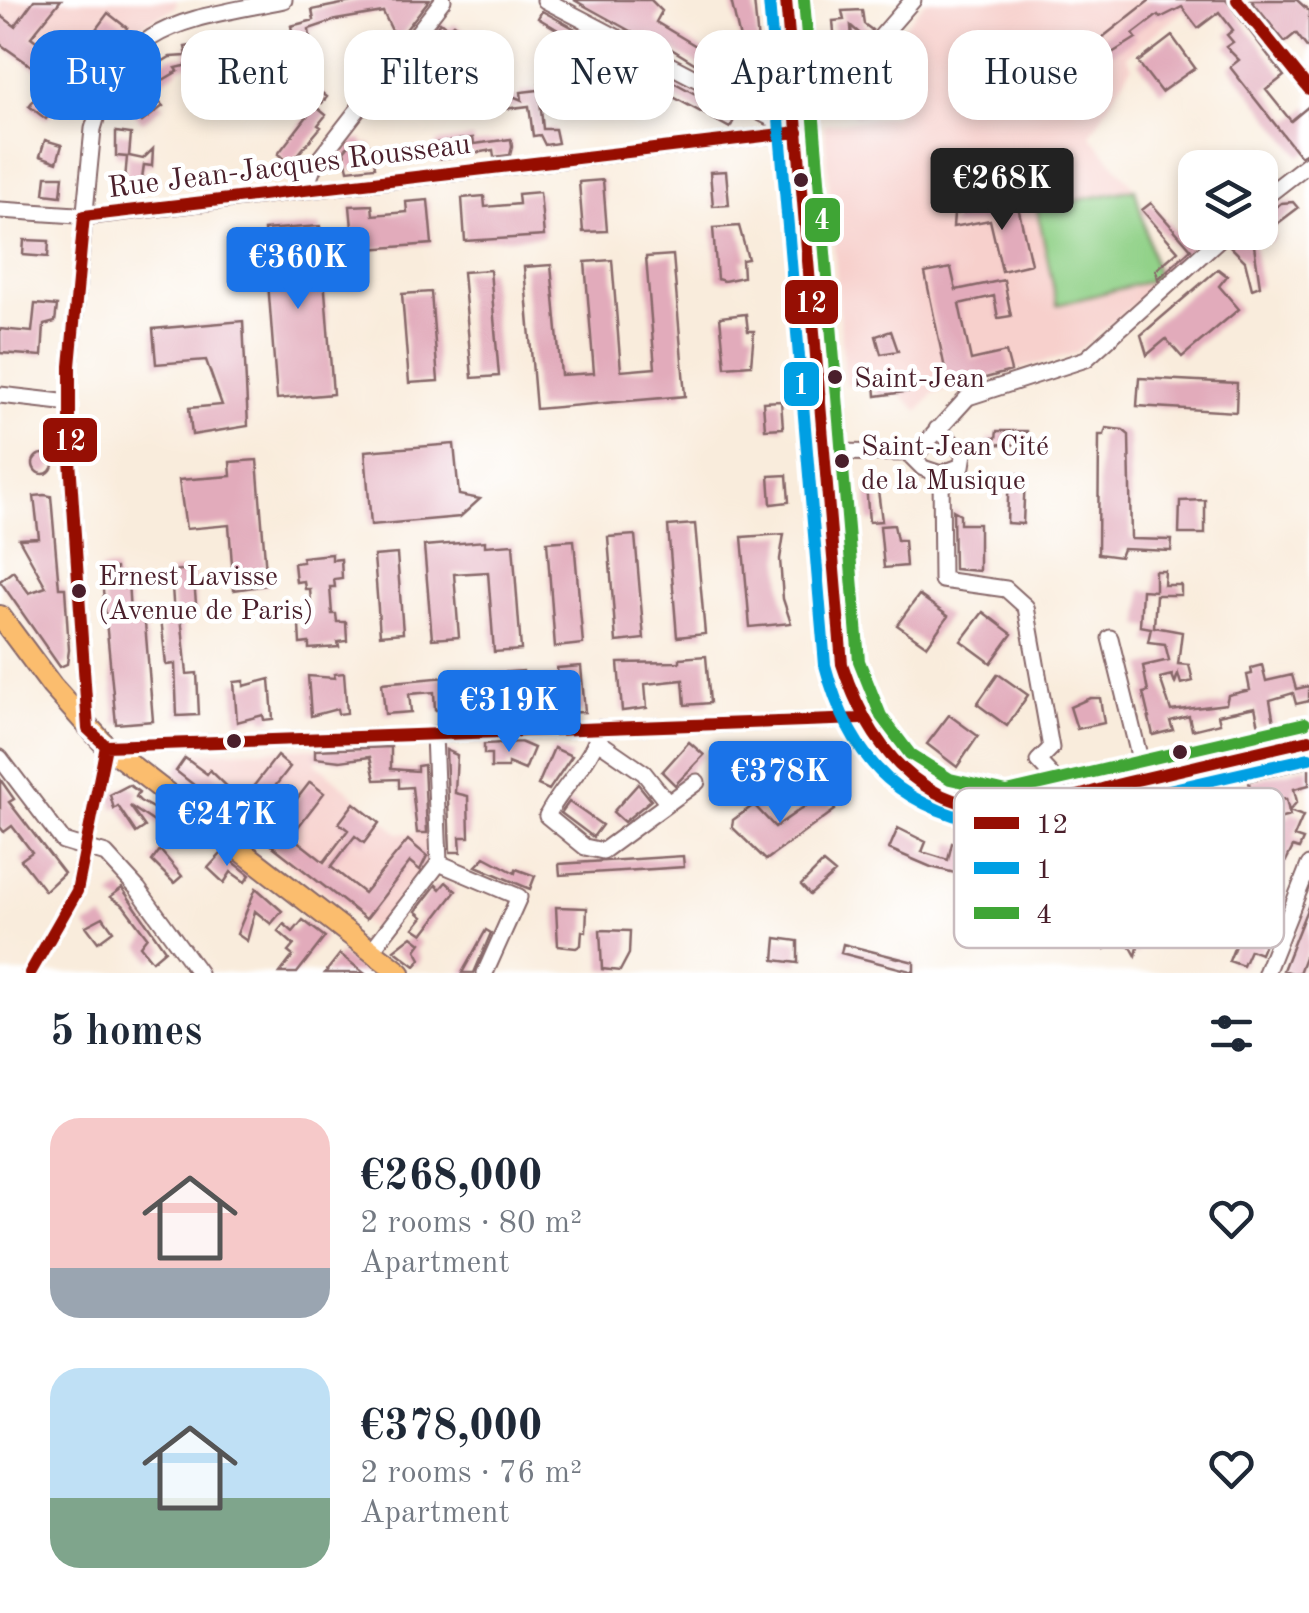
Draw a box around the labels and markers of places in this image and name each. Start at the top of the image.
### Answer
pin: €268K [932,148,1072,233]
unlabelled marker [791,170,811,190]
pin: €360K [228,227,368,312]
place label: Saint-Jean [854,366,985,394]
marker: Saint-Jean [825,367,845,387]
place label: Saint-Jean Cité de la Musique [861,434,1049,496]
marker: Saint-Jean Cité de la Musique [832,451,852,471]
place label: Ernest Lavisse (Avenue de Paris) [98,564,314,626]
marker: Ernest Lavisse (Avenue de Paris) [69,581,89,601]
pin: €319K [439,670,579,755]
unlabelled marker [224,731,244,751]
pin: €378K [710,741,850,826]
unlabelled marker [1170,742,1190,762]
pin: €247K [157,784,297,869]

